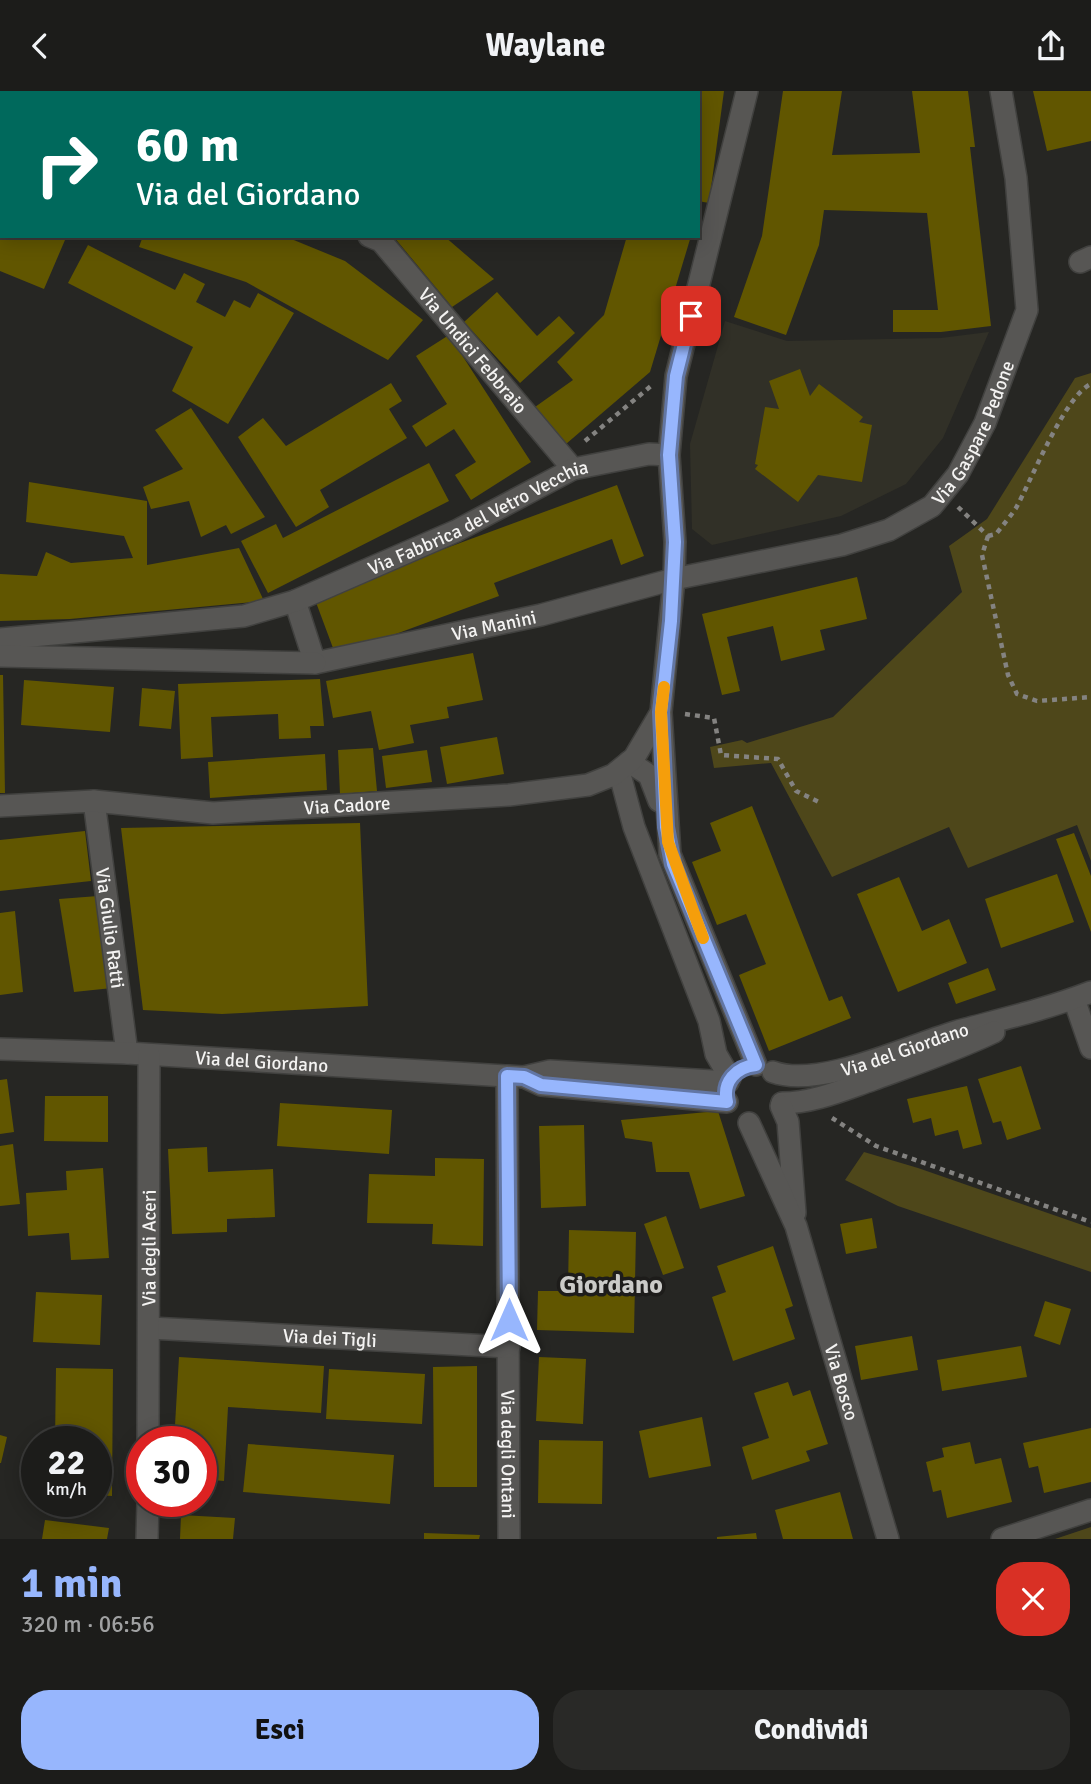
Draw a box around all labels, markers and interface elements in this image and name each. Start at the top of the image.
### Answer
text: Waylane [486,26,605,65]
icon: back [21,27,59,65]
icon: share [1032,27,1070,65]
text: 60 m [136,115,239,175]
icon: right [21,119,112,210]
text: Via del Giordano [136,175,360,214]
street label: Via Undici Febbraio [413,283,532,419]
pin [661,286,721,346]
icon: arrive [672,297,710,335]
street label: Via Gaspare Pedone [927,357,1020,510]
street label: Via Fabbrica del Vetro Vecchia [364,455,590,581]
street label: Via Manini [450,605,539,647]
street label: Via Cadore [303,791,391,820]
street label: Via Giulio Ratti [90,866,129,990]
street label: Via del Giordano [839,1018,972,1082]
street label: Via del Giordano [194,1046,329,1078]
street label: Via degli Aceri [137,1190,162,1306]
district label: Giordano [559,1269,663,1301]
position arrow [472,1283,546,1357]
street label: Via dei Tigli [282,1324,377,1353]
street label: Via Bosco [818,1341,864,1424]
street label: Via degli Ontani [495,1389,520,1519]
speed limit sign: 30 [126,1426,217,1517]
text: 22 [48,1441,85,1484]
text: km/h [46,1478,87,1500]
text: 1 min [21,1558,122,1609]
button: close [996,1562,1070,1636]
text: 320 m · 06:56 [21,1610,155,1639]
button: Esci [21,1690,539,1770]
button: Condividi [553,1690,1070,1770]

